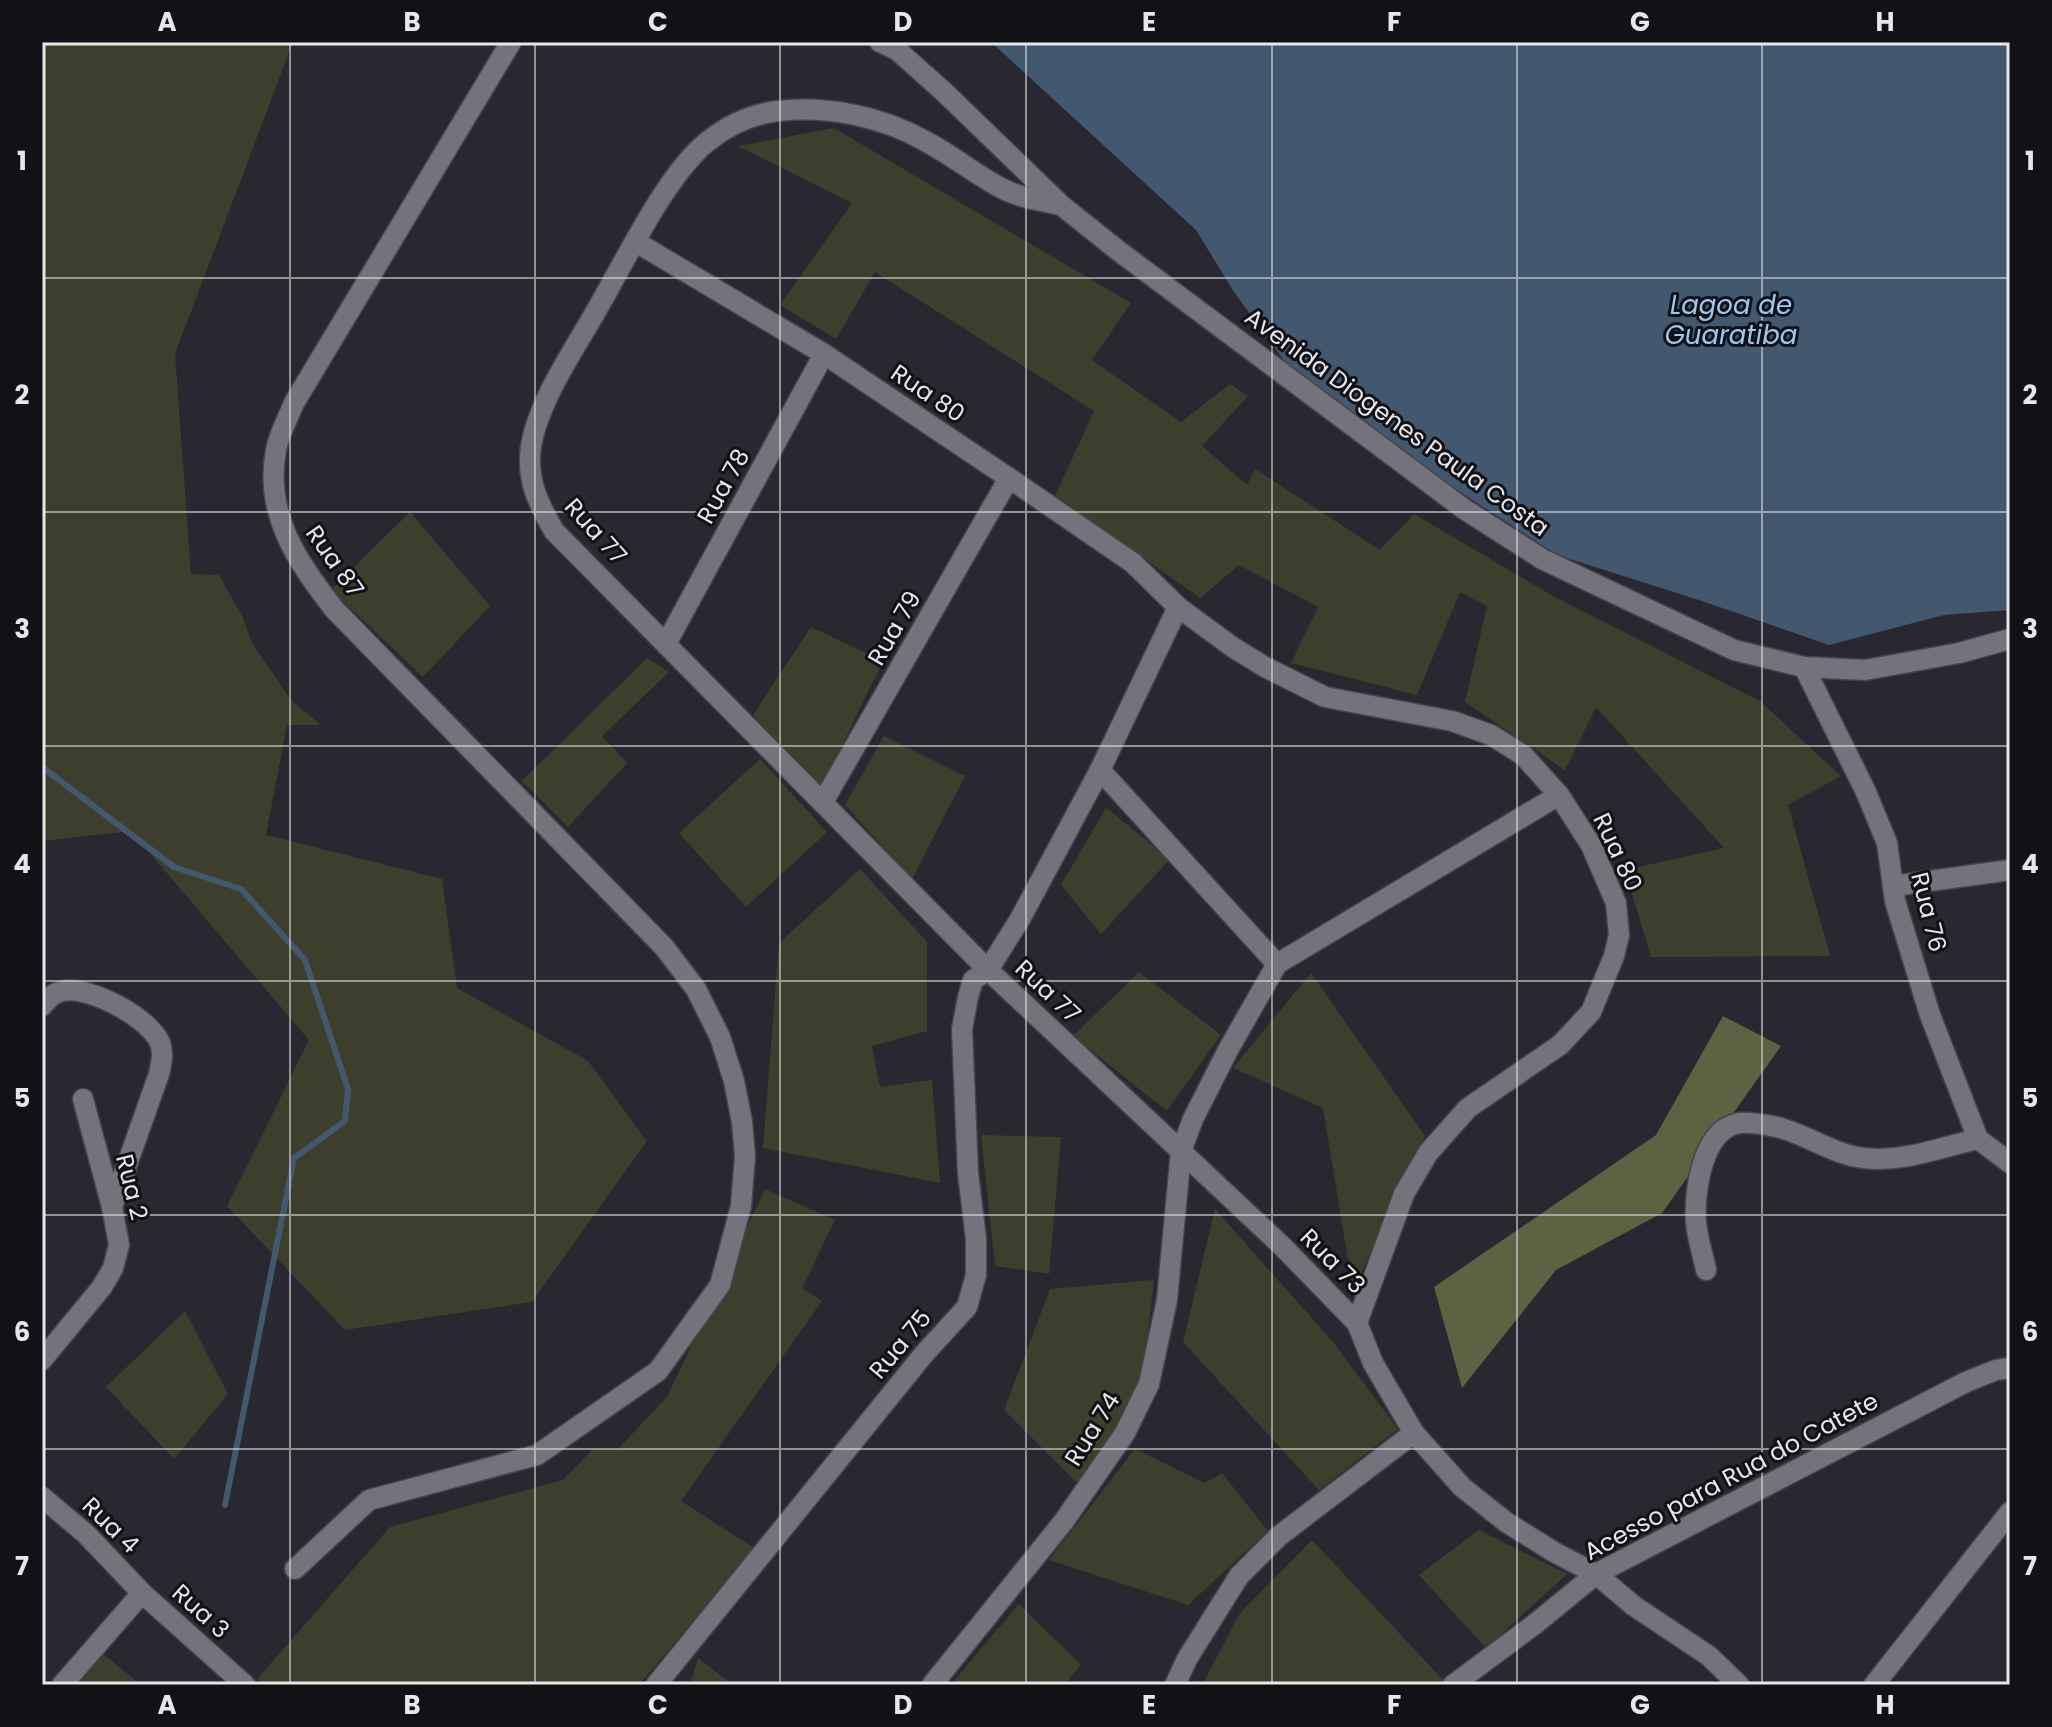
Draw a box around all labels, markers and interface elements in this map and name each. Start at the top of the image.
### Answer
text: A [157,4,177,40]
text: B [403,4,421,40]
text: C [648,4,668,40]
text: D [894,4,913,40]
text: E [1142,4,1156,40]
text: F [1387,4,1401,40]
text: G [1630,4,1650,40]
text: H [1875,4,1895,40]
text: 1 [17,143,27,179]
text: 1 [2025,143,2035,179]
water label: Lagoa de Guaratiba [1665,287,1797,353]
street label: Avenida Diogenes Paula Costa [1238,300,1556,544]
street label: Rua 80 [884,356,972,430]
text: 2 [15,377,30,413]
text: 2 [2023,377,2038,413]
street label: Rua 78 [689,443,757,529]
street label: Rua 77 [557,491,635,571]
street label: Rua 87 [298,518,372,604]
street label: Rua 79 [860,585,928,671]
text: 3 [14,611,30,647]
text: 3 [2022,611,2038,647]
street label: Rua 80 [1586,807,1650,897]
text: 4 [13,846,31,882]
text: 4 [2021,846,2039,882]
street label: Rua 76 [1903,869,1955,955]
street label: Rua 77 [1008,952,1088,1030]
text: 5 [14,1080,30,1116]
text: 5 [2022,1080,2038,1116]
street label: Rua 2 [108,1151,156,1223]
street label: Rua 73 [1293,1221,1373,1301]
street label: Rua 75 [861,1302,939,1386]
text: 6 [14,1314,30,1350]
text: 6 [2022,1314,2038,1350]
street label: Acesso para Rua do Catete [1578,1384,1884,1568]
street label: Rua 74 [1057,1386,1127,1472]
street label: Rua 4 [75,1490,147,1560]
text: 7 [15,1548,29,1584]
text: 7 [2023,1548,2037,1584]
street label: Rua 3 [165,1576,237,1646]
text: A [157,1687,177,1723]
text: B [403,1687,421,1723]
text: C [648,1687,668,1723]
text: D [894,1687,913,1723]
text: E [1142,1687,1156,1723]
text: F [1387,1687,1401,1723]
text: G [1630,1687,1650,1723]
text: H [1875,1687,1895,1723]

